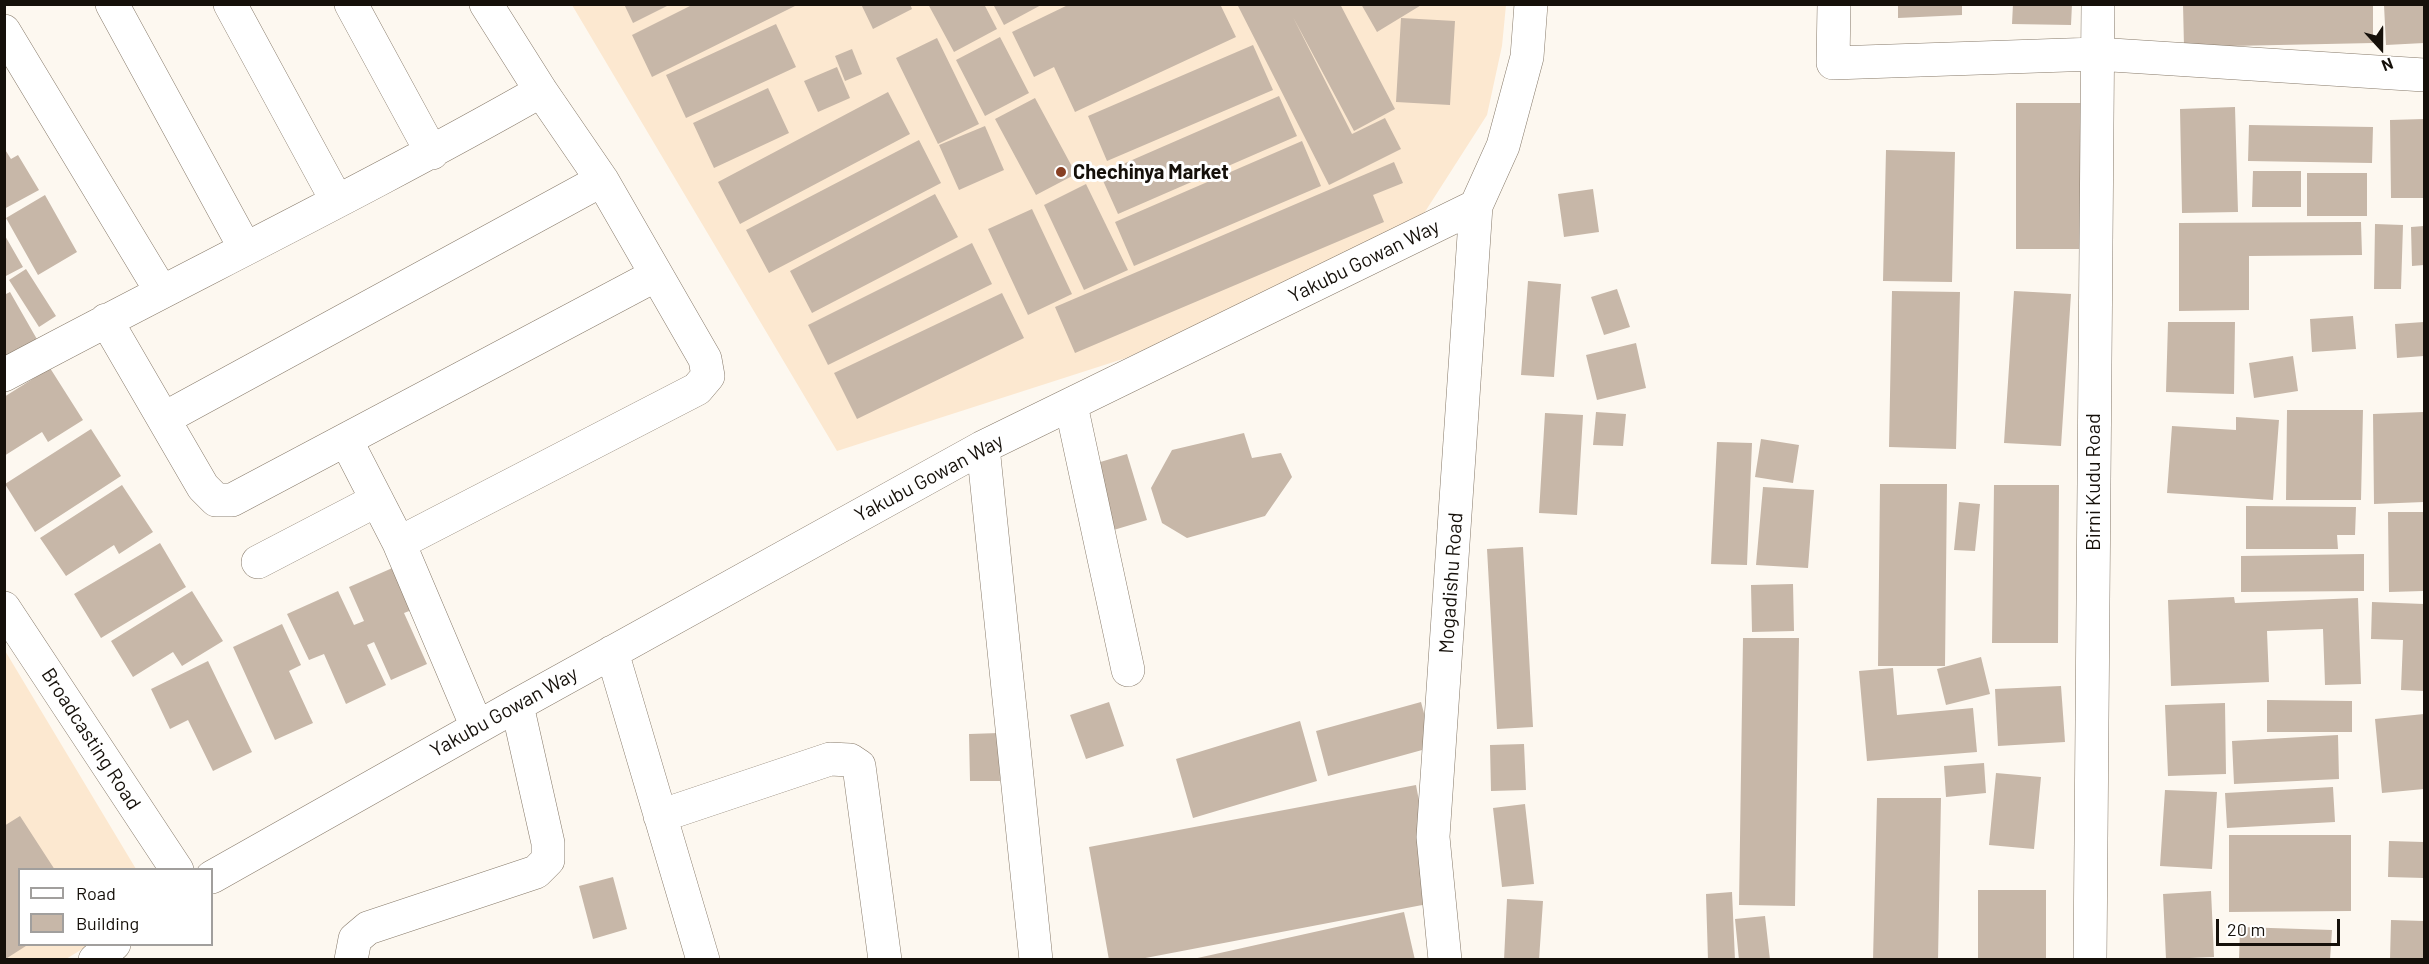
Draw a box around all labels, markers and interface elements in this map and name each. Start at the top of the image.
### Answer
north arrow [2351,18,2411,78]
text: N [2379,54,2396,76]
place label: Chechinya Market [1073,160,1229,184]
marker: Chechinya Market [1054,165,1068,179]
street label: Yakubu Gowan Way [1285,214,1443,308]
street label: Birni Kudu Road [2081,413,2105,551]
street label: Yakubu Gowan Way [851,429,1007,527]
street label: Mogadishu Road [1434,512,1468,654]
street label: Yakubu Gowan Way [426,662,582,762]
street label: Broadcasting Road [36,664,146,814]
legend [18,868,213,946]
text: Road [76,882,116,904]
scale bar [2219,907,2344,945]
text: Building [76,912,139,934]
text: 20 m [2227,918,2265,940]

